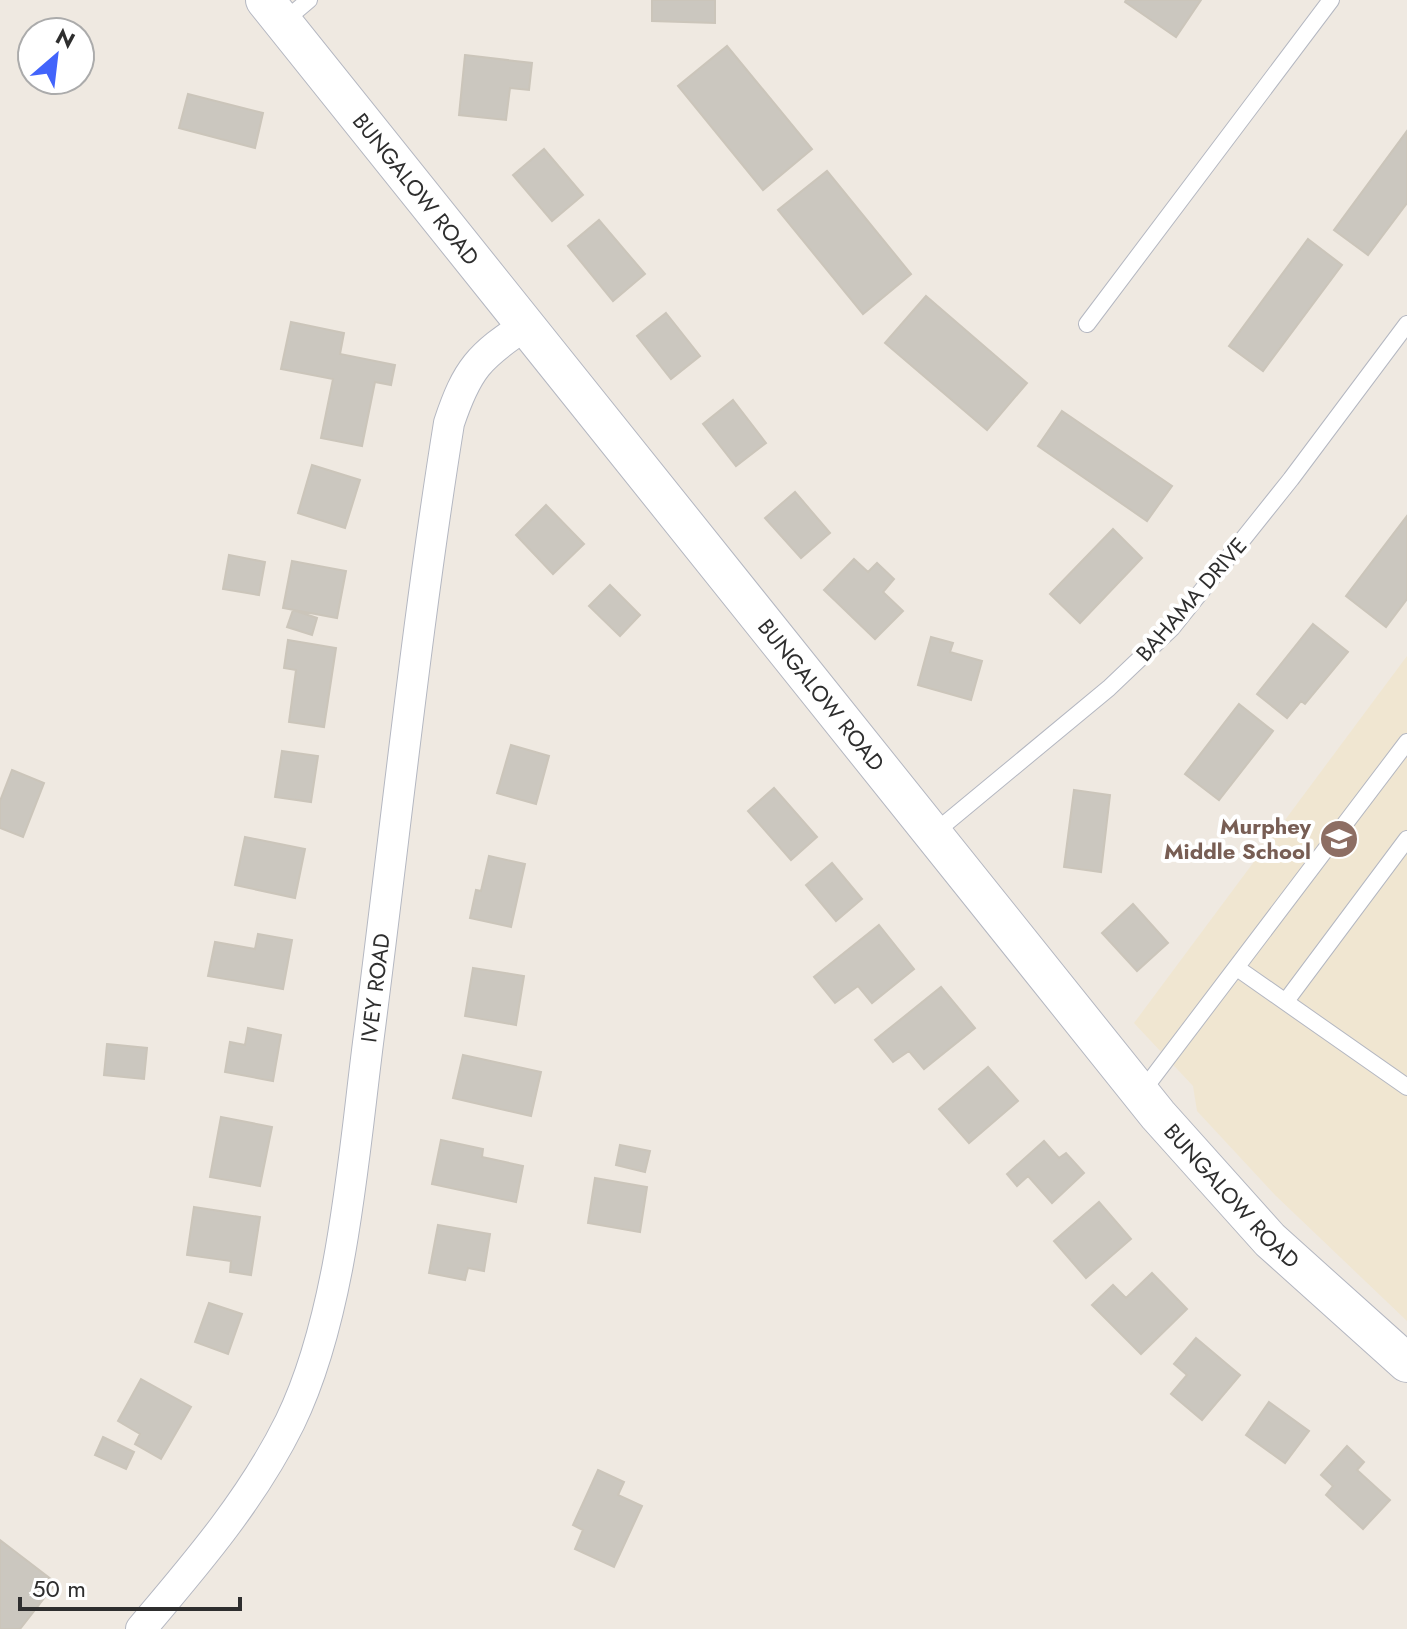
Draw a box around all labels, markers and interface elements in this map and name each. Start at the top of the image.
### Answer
north arrow [16,16,96,96]
text: N [50,20,81,57]
street label: BUNGALOW ROAD [345,106,487,272]
street label: BAHAMA DRIVE [1128,530,1254,668]
street label: BUNGALOW ROAD [750,612,892,778]
place label: Murphey Middle School [1164,810,1312,867]
school or university icon: Murphey Middle School [1318,818,1360,860]
street label: IVEY ROAD [352,931,398,1044]
street label: BUNGALOW ROAD [1157,1116,1307,1275]
scale bar [20,1561,240,1611]
text: 50 m [32,1571,86,1606]

